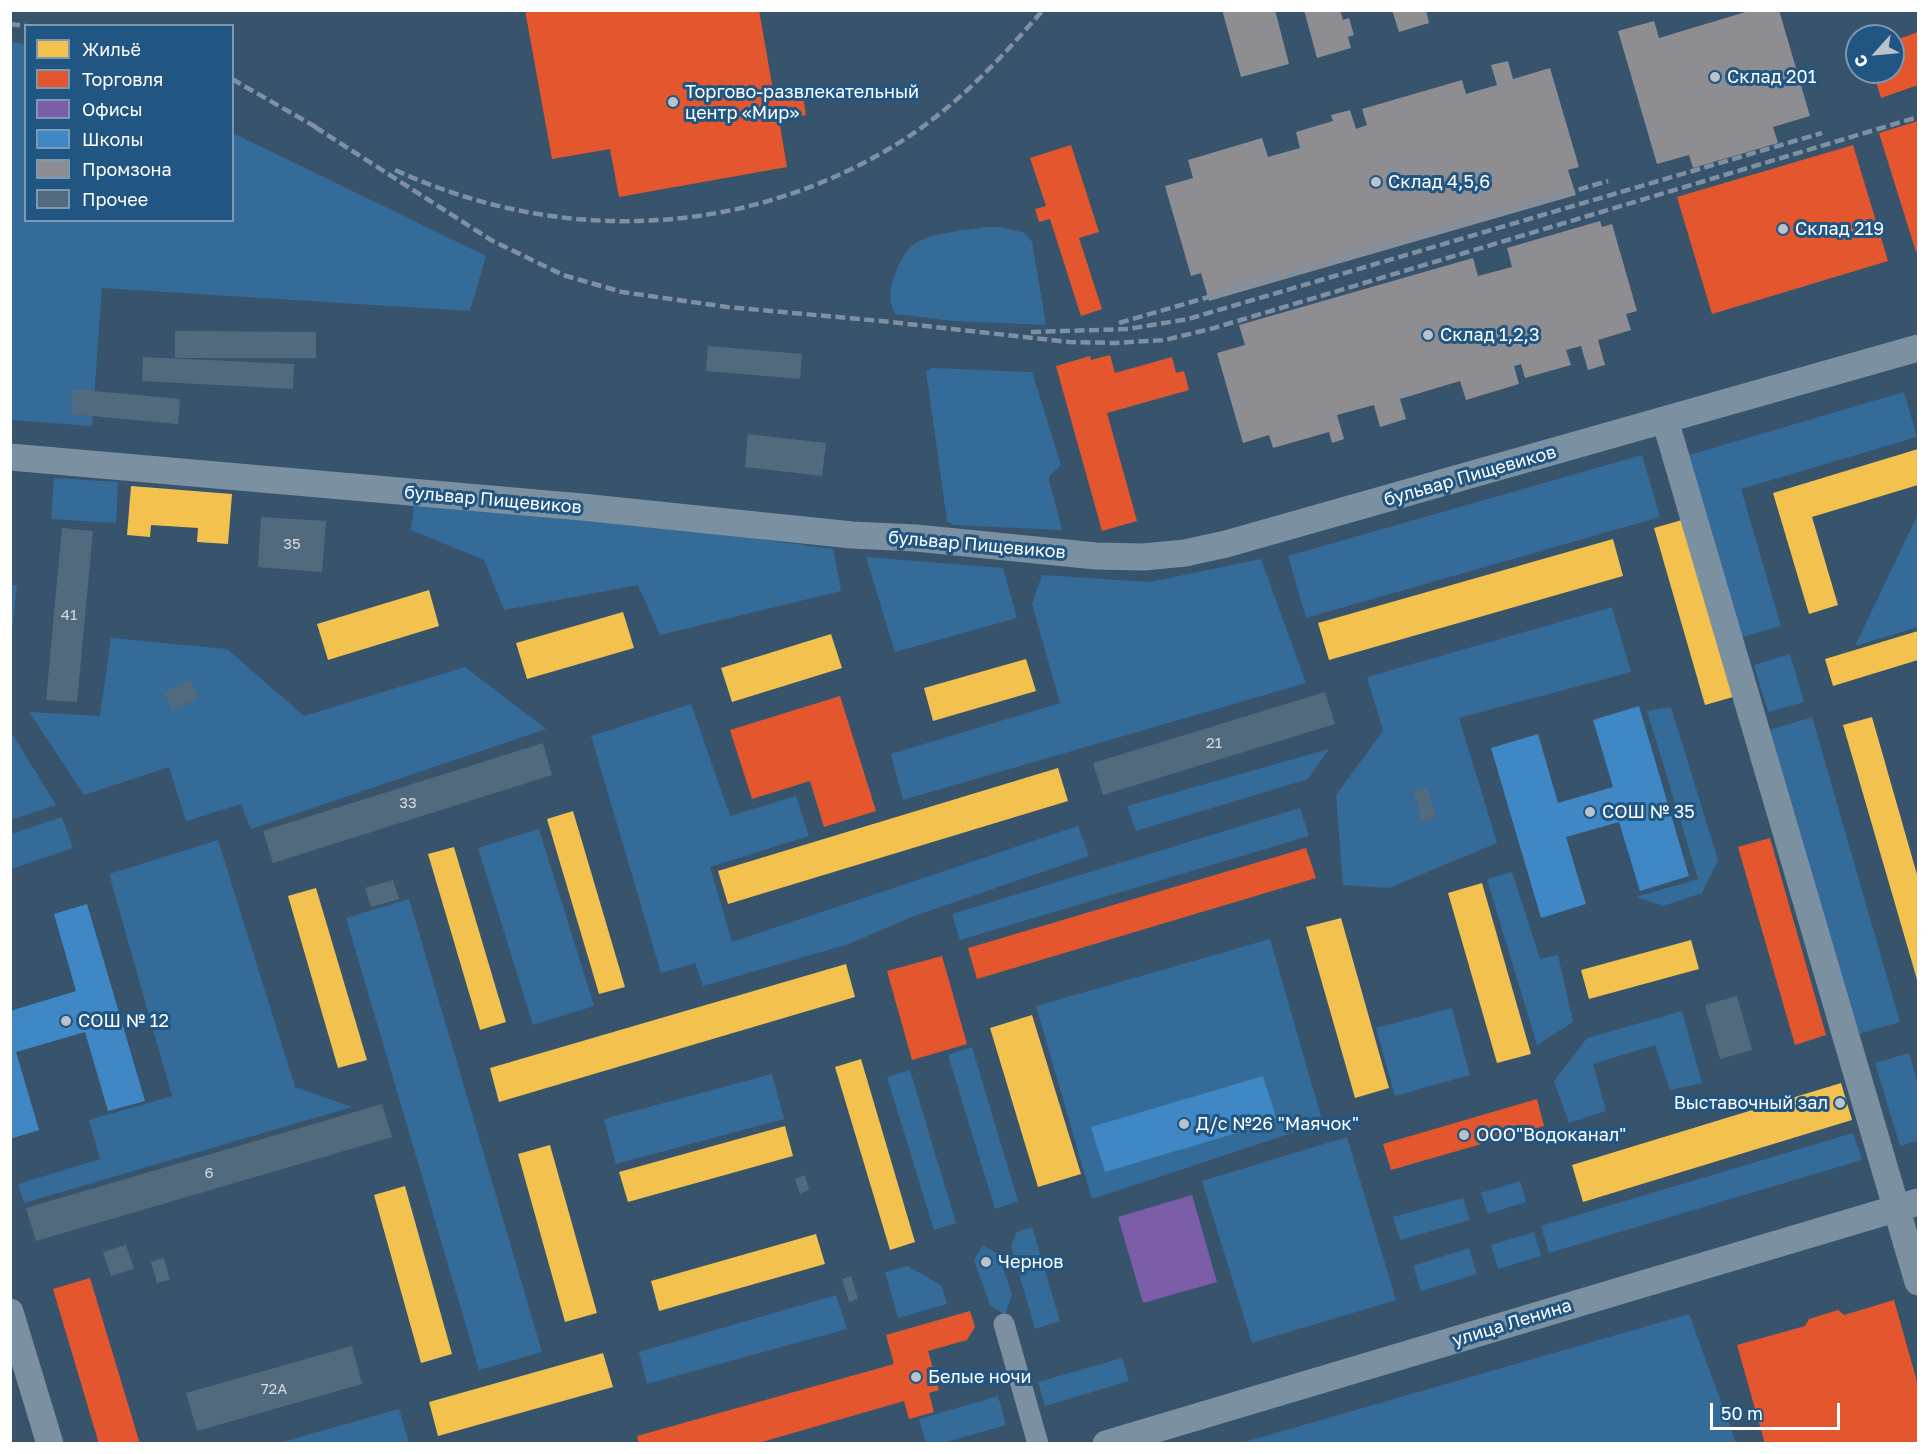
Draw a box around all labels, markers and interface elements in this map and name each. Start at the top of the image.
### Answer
legend [24,24,234,222]
north arrow [1845,24,1905,84]
text: Жильё [82,38,141,60]
text: С [1849,52,1872,71]
place label: Склад 201 [1727,66,1816,88]
text: Торговля [82,68,163,90]
marker: Склад 201 [1708,70,1722,84]
place label: Торгово-развлекательный центр «Мир» [685,81,919,124]
marker: Торгово-развлекательный центр «Мир» [666,95,680,109]
text: Офисы [82,98,143,120]
text: Школы [82,128,144,150]
text: Промзона [82,158,172,180]
place label: Склад 4,5,6 [1388,171,1490,193]
marker: Склад 4,5,6 [1369,175,1383,189]
text: Прочее [82,188,148,210]
place label: Склад 219 [1795,218,1884,240]
marker: Склад 219 [1776,222,1790,236]
place label: Склад 1,2,3 [1440,324,1540,346]
marker: Склад 1,2,3 [1421,328,1435,342]
street label: бульвар Пищевиков [1381,441,1559,511]
street label: бульвар Пищевиков [403,481,583,519]
street label: бульвар Пищевиков [887,526,1067,564]
house number: 35 [283,535,301,553]
house number: 41 [61,606,77,624]
house number: 21 [1206,734,1222,752]
house number: 33 [399,794,417,812]
place label: СОШ № 35 [1602,801,1695,823]
marker: СОШ № 35 [1583,805,1597,819]
place label: СОШ № 12 [78,1010,169,1032]
marker: СОШ № 12 [59,1014,73,1028]
place label: Выставочный зал [1674,1092,1828,1114]
marker: Выставочный зал [1833,1096,1847,1110]
place label: Д/с №26 "Маячок" [1196,1113,1359,1135]
marker: Д/с №26 "Маячок" [1177,1117,1191,1131]
place label: ООО"Водоканал" [1476,1124,1626,1146]
marker: ООО"Водоканал" [1457,1128,1471,1142]
house number: 6 [204,1164,214,1182]
place label: Чернов [998,1251,1064,1273]
marker: Чернов [979,1255,993,1269]
street label: улица Ленина [1450,1295,1574,1351]
place label: Белые ночи [928,1366,1032,1388]
marker: Белые ночи [909,1370,923,1384]
house number: 72А [261,1380,287,1398]
scale bar [1713,1391,1844,1429]
text: 50 m [1721,1402,1763,1424]

